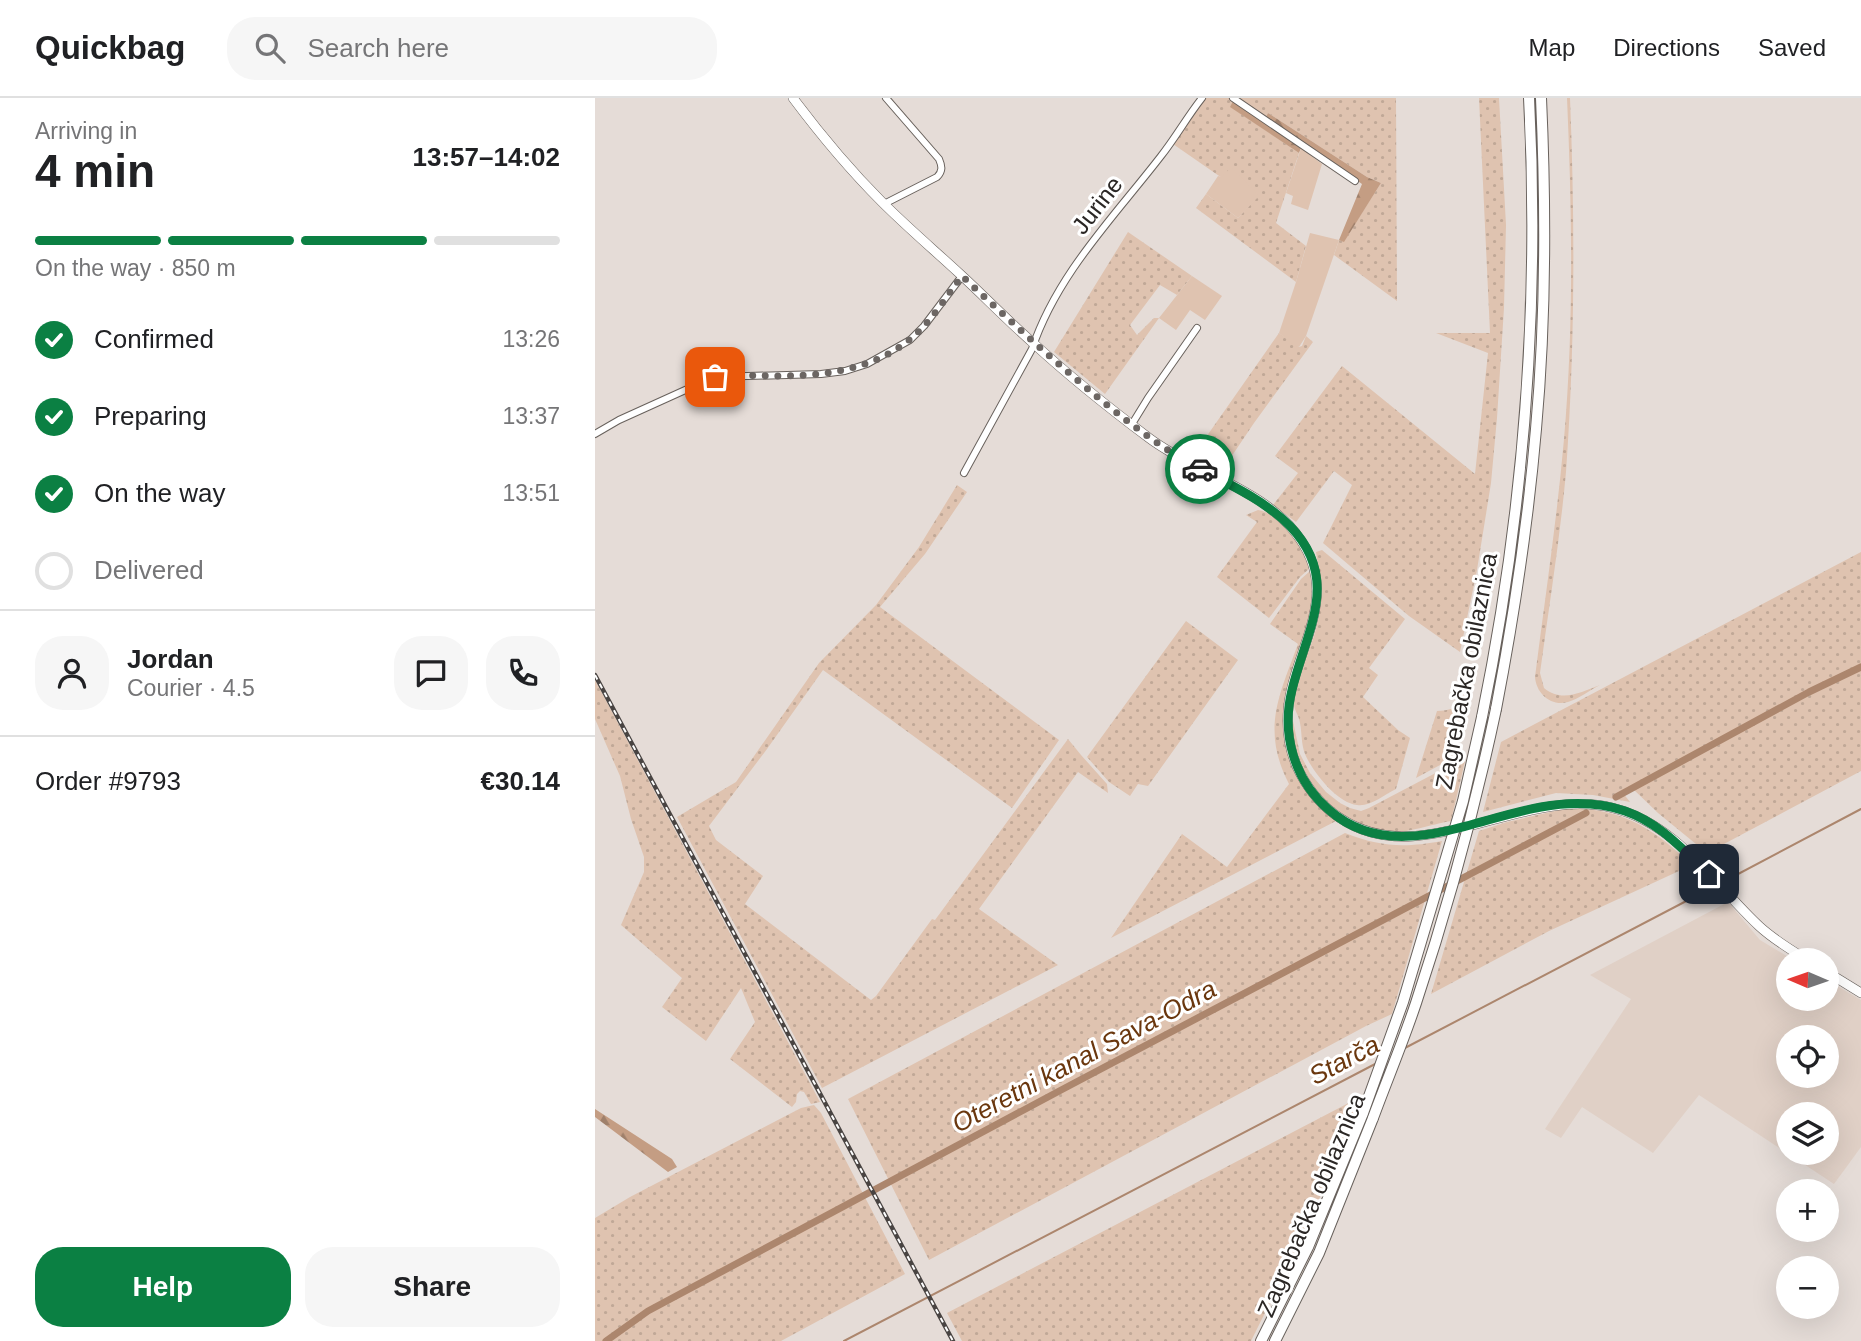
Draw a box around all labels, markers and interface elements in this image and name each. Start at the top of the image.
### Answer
search box [227,17,717,80]
text: Quickbag [35,29,185,66]
icon: search [251,29,289,67]
text: Search here [307,33,449,63]
text: Map [1529,34,1575,61]
text: Directions [1613,34,1720,61]
text: Saved [1758,34,1826,61]
text: Arriving in [35,118,137,144]
text: 13:57–14:02 [413,142,560,172]
text: 4 min [35,145,155,197]
street label: Jurine [1066,171,1128,239]
text: On the way · 850 m [35,255,236,281]
icon: check [35,321,73,359]
text: Confirmed [94,324,214,354]
text: 13:26 [502,326,560,352]
pin [685,347,745,407]
icon: bag [696,358,734,396]
icon: check [35,398,73,436]
text: Preparing [94,401,207,431]
text: 13:37 [502,403,560,429]
courier [1165,434,1235,504]
icon: car [1181,450,1219,488]
icon: check [35,475,73,513]
text: On the way [94,478,226,508]
text: 13:51 [502,480,560,506]
street label: Zagrebačka obilaznica [1430,550,1502,791]
text: Delivered [94,555,204,585]
button: person [35,636,109,710]
button: chat [394,636,468,710]
button: phone [486,636,560,710]
text: Jordan [127,644,214,674]
text: Courier · 4.5 [127,675,255,701]
text: Order #9793 [35,766,181,796]
text: €30.14 [480,766,560,796]
pin [1679,844,1739,904]
icon: home [1690,855,1728,893]
north arrow [1776,948,1839,1012]
map controls [1776,948,1839,1319]
water label: Oteretni kanal Sava-Odra [947,974,1221,1138]
button: locate [1776,1025,1839,1088]
water label: Starča [1304,1029,1384,1091]
street label: Zagrebačka obilaznica [1252,1089,1371,1321]
button: layers [1776,1102,1839,1165]
button: + [1776,1179,1839,1242]
button: Help [35,1247,291,1327]
button: Share [305,1247,560,1327]
button: − [1776,1256,1839,1319]

